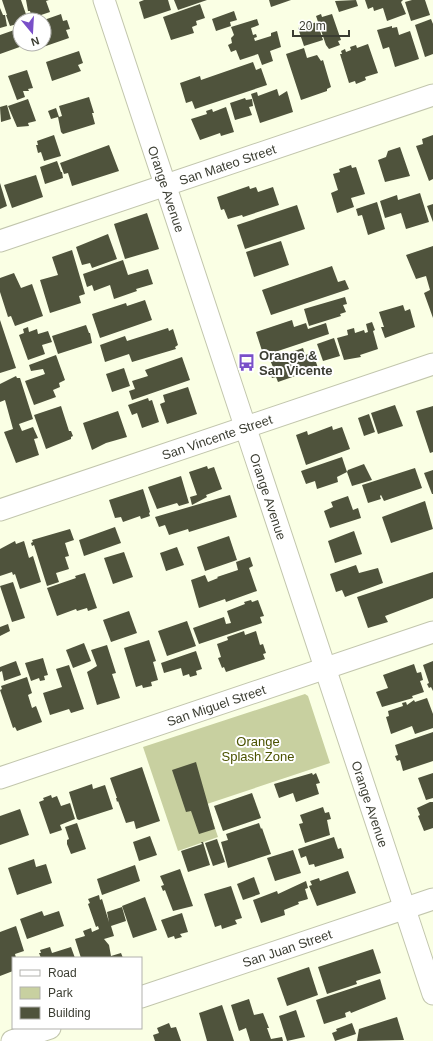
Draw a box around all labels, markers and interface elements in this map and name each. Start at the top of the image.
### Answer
north arrow [12,12,52,52]
scale bar [293,12,349,38]
text: 20 m [299,19,326,33]
text: N [29,35,41,48]
street label: San Mateo Street [177,141,278,188]
street label: Orange Avenue [145,144,188,234]
place label: Orange & San Vicente [259,348,332,378]
bus stop icon: Orange & San Vicente [236,352,256,372]
street label: San Vincente Street [160,411,274,462]
street label: Orange Avenue [247,451,290,542]
street label: San Miguel Street [165,681,268,729]
park label: Orange Splash Zone [222,734,295,764]
street label: Orange Avenue [349,759,391,849]
street label: San Juan Street [240,926,334,970]
legend [12,957,142,1029]
text: Road [48,966,77,980]
text: Park [48,986,74,1000]
text: Building [48,1006,91,1020]

